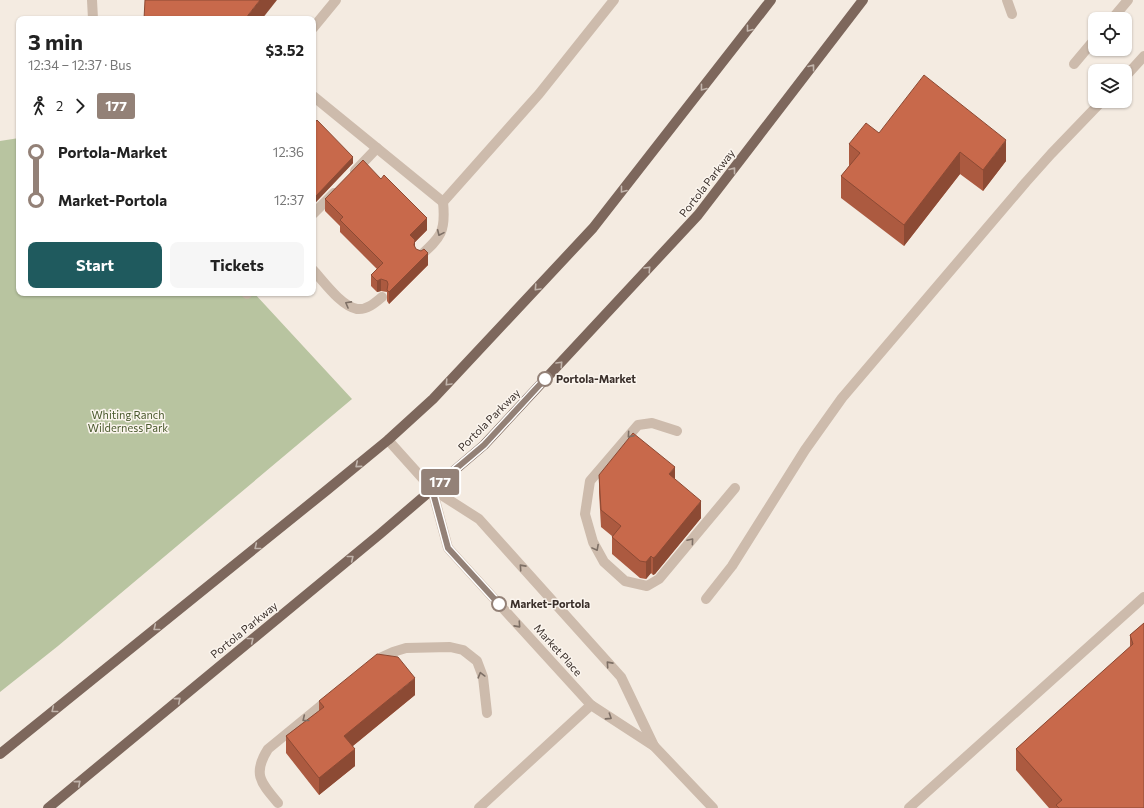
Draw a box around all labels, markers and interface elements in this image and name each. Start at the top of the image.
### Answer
map controls [1088,12,1132,108]
button: locate [1088,12,1132,56]
one-way arrow [747,24,754,31]
text: 3 min [28,28,83,55]
text: $3.52 [266,41,304,59]
text: 12:34 – 12:37 · Bus [28,57,131,73]
one-way arrow [807,64,814,71]
button: layers [1088,64,1132,108]
one-way arrow [700,83,707,90]
icon: walk [28,95,50,117]
icon: forward [69,95,91,117]
text: 177 [105,97,127,114]
text: 2 [56,98,63,114]
text: Portola-Market [58,143,167,161]
text: 12:36 [273,144,304,160]
street label: Portola Parkway [676,146,737,219]
one-way arrow [728,167,736,174]
one-way arrow [620,186,627,193]
text: Market-Portola [58,191,167,209]
text: 12:37 [274,192,304,208]
one-way arrow [437,229,445,236]
button: Start [28,242,162,288]
button: Tickets [170,242,304,288]
one-way arrow [644,266,651,274]
one-way arrow [534,283,542,291]
one-way arrow [345,302,352,309]
one-way arrow [555,361,563,369]
marker: Portola-Market [537,371,553,387]
place label: Portola-Market [556,372,636,385]
one-way arrow [446,378,453,386]
street label: Portola Parkway [455,386,523,453]
park label: Whiting Ranch Wilderness Park [88,408,168,434]
one-way arrow [627,430,634,438]
one-way arrow [355,460,362,467]
line badge: 177 [417,469,463,495]
text: 177 [429,473,451,490]
one-way arrow [686,539,693,546]
one-way arrow [254,542,261,549]
one-way arrow [592,544,599,551]
one-way arrow [347,555,354,562]
one-way arrow [519,564,526,572]
marker: Market-Portola [491,596,507,612]
place label: Market-Portola [510,597,590,610]
street label: Portola Parkway [208,598,280,661]
one-way arrow [514,620,521,628]
street label: Market Place [532,621,585,678]
one-way arrow [153,624,160,631]
one-way arrow [246,638,253,645]
one-way arrow [606,661,613,668]
one-way arrow [478,672,486,678]
one-way arrow [173,698,180,705]
one-way arrow [52,705,59,712]
one-way arrow [605,712,612,719]
one-way arrow [303,714,310,721]
one-way arrow [73,781,80,788]

